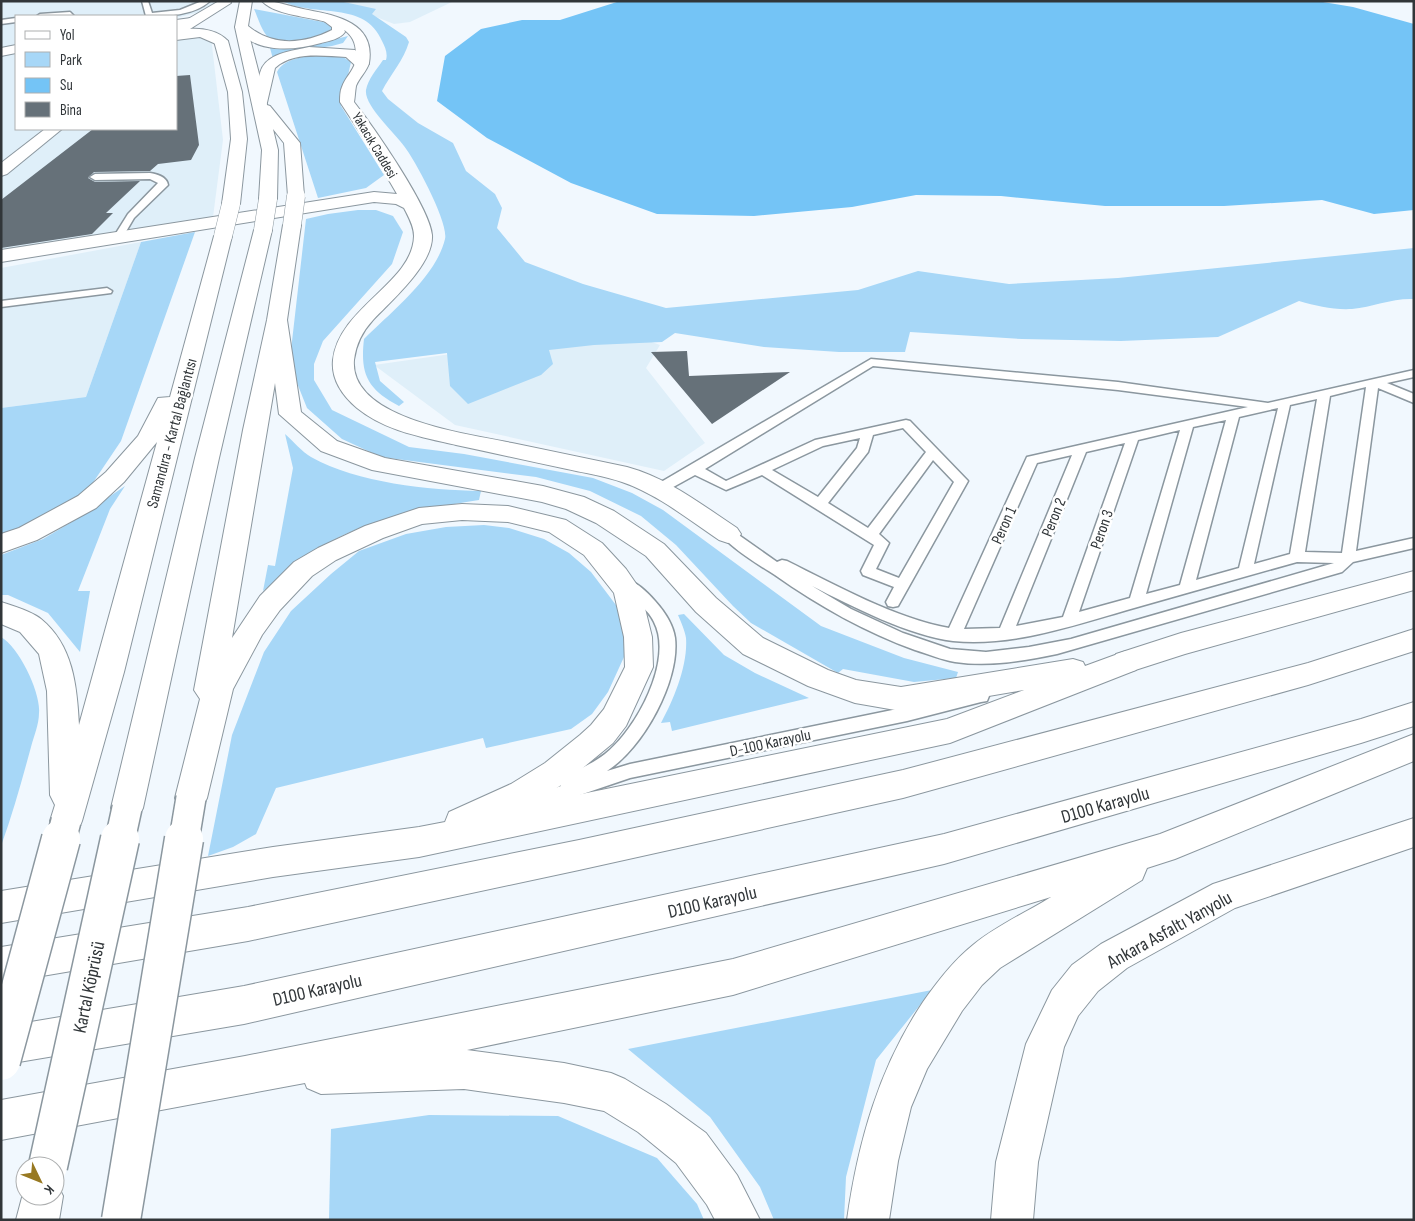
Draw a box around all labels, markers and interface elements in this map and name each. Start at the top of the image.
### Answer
legend [15,15,178,130]
text: Yol [60,26,75,45]
text: Park [60,51,82,70]
text: Su [60,76,73,95]
text: Bina [60,101,82,120]
street label: Yakacık Caddesi [348,109,401,181]
street label: Samandıra - Kartal Bağlantısı [143,356,202,510]
street label: Peron 2 [1038,495,1071,540]
street label: Peron 1 [988,503,1021,547]
street label: Peron 3 [1087,507,1118,552]
street label: D-100 Karayolu [728,726,813,761]
street label: D100 Karayolu [1059,782,1152,829]
street label: D100 Karayolu [666,881,759,924]
street label: Ankara Asfaltı Yanyolu [1102,887,1236,975]
street label: Kartal Köprüsü [69,939,110,1035]
street label: D100 Karayolu [271,969,364,1012]
north arrow [15,1156,65,1206]
text: K [41,1181,58,1198]

